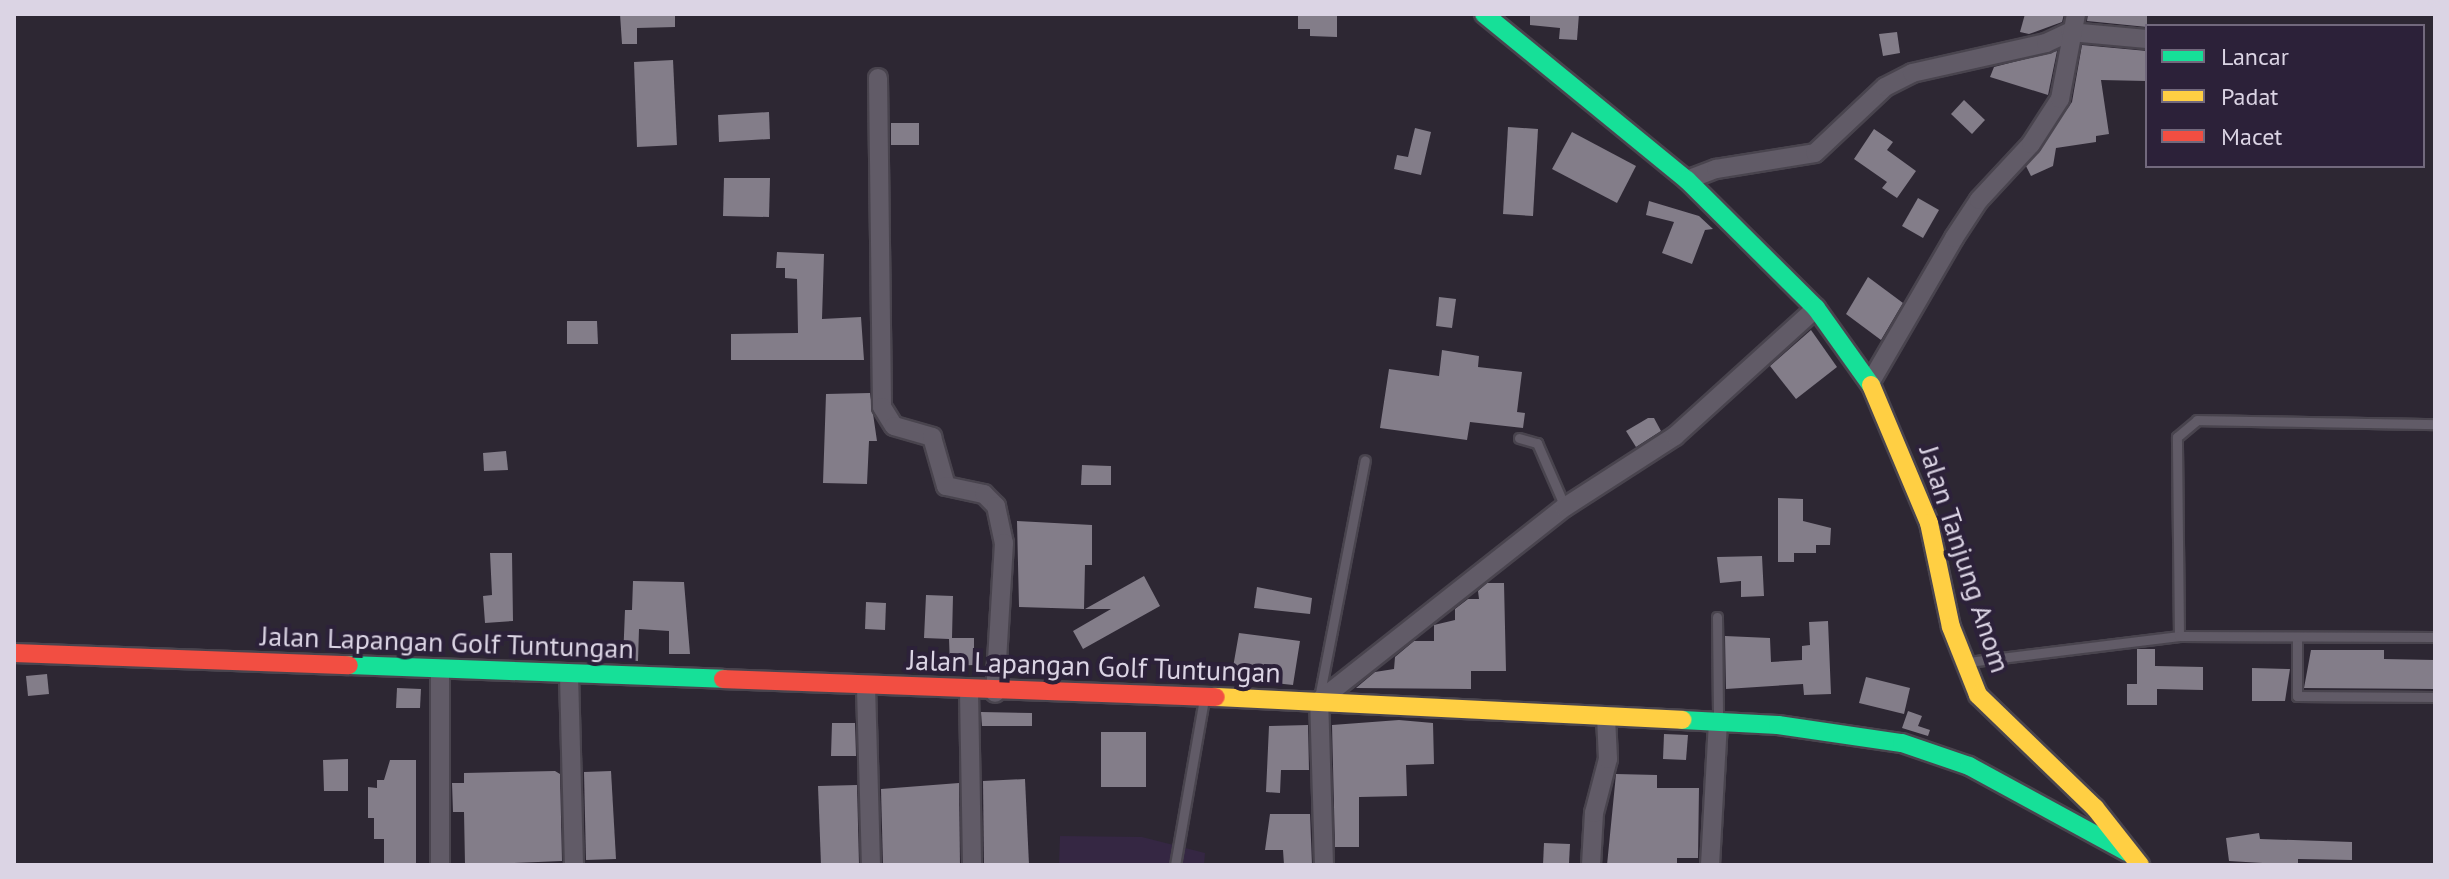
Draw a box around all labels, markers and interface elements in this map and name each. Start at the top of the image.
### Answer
legend [2145,24,2425,168]
text: Lancar [2221,41,2289,72]
text: Padat [2221,81,2278,112]
text: Macet [2221,121,2283,152]
street label: Jalan Tanjung Anom [1912,440,2018,678]
street label: Jalan Lapangan Golf Tuntungan [259,619,635,665]
street label: Jalan Lapangan Golf Tuntungan [906,643,1282,689]

